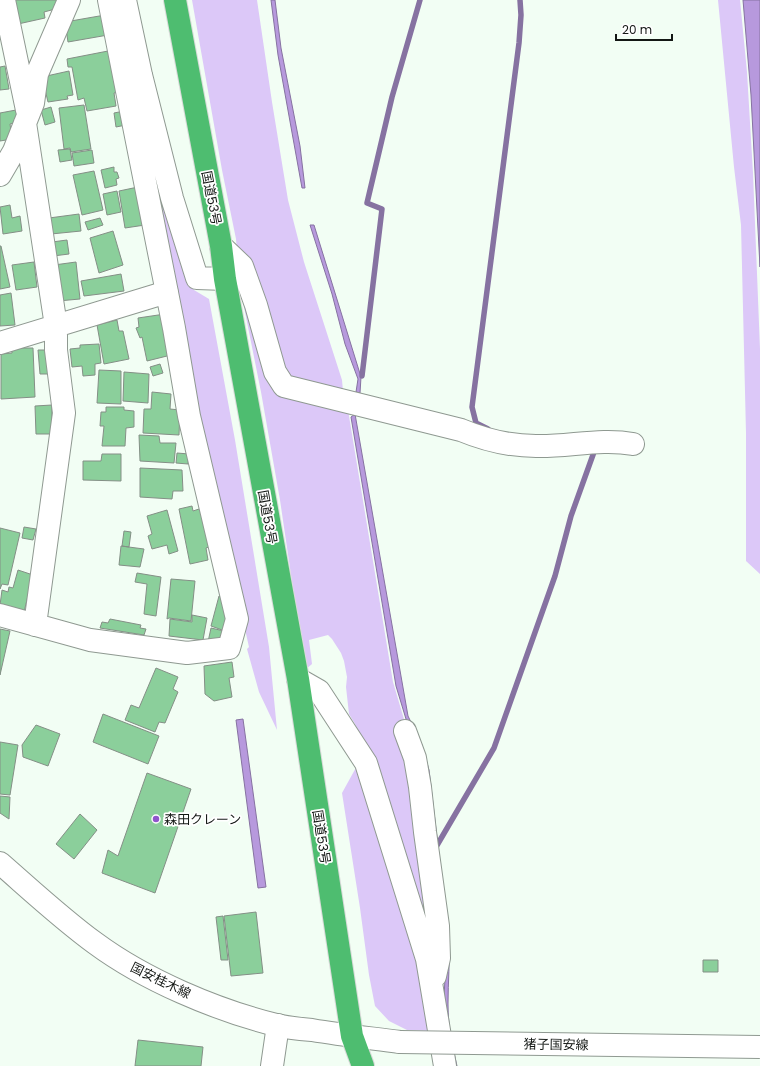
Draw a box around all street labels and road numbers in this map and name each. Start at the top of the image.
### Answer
street label: 国道53号 [197,169,226,227]
street label: 国道53号 [253,488,282,546]
street label: 国道53号 [308,809,335,866]
street label: 国安桂木線 [127,958,194,1003]
street label: 猪子国安線 [523,1034,589,1055]

